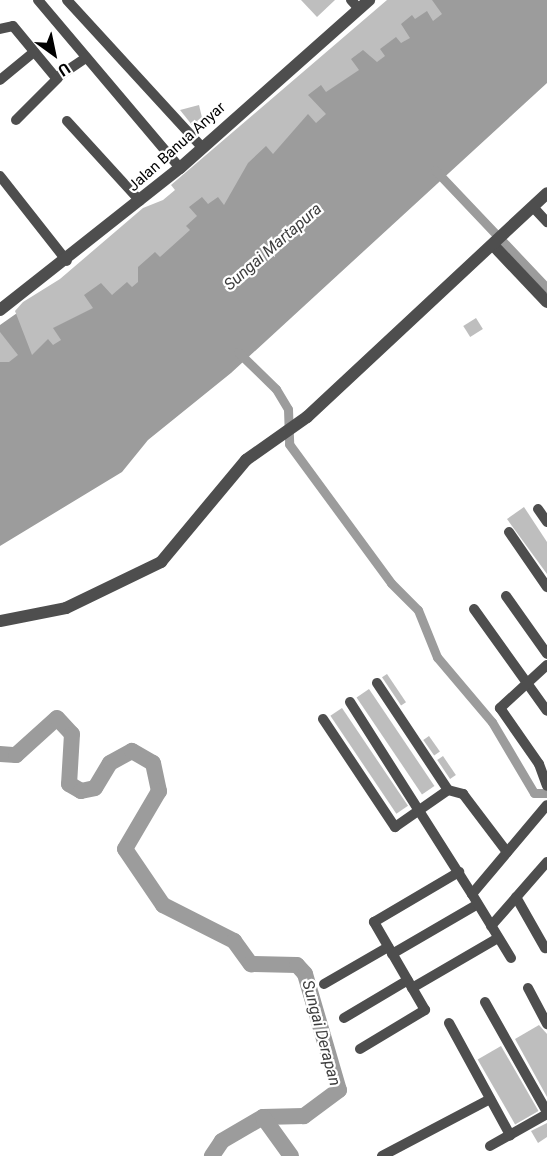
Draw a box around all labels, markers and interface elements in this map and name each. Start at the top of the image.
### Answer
north arrow [24,24,84,84]
text: U [54,59,74,80]
street label: Jalan Banua Anyar [125,99,229,195]
water label: Sungai Martapura [220,199,326,295]
water label: Sungai Derapan [298,978,344,1088]

